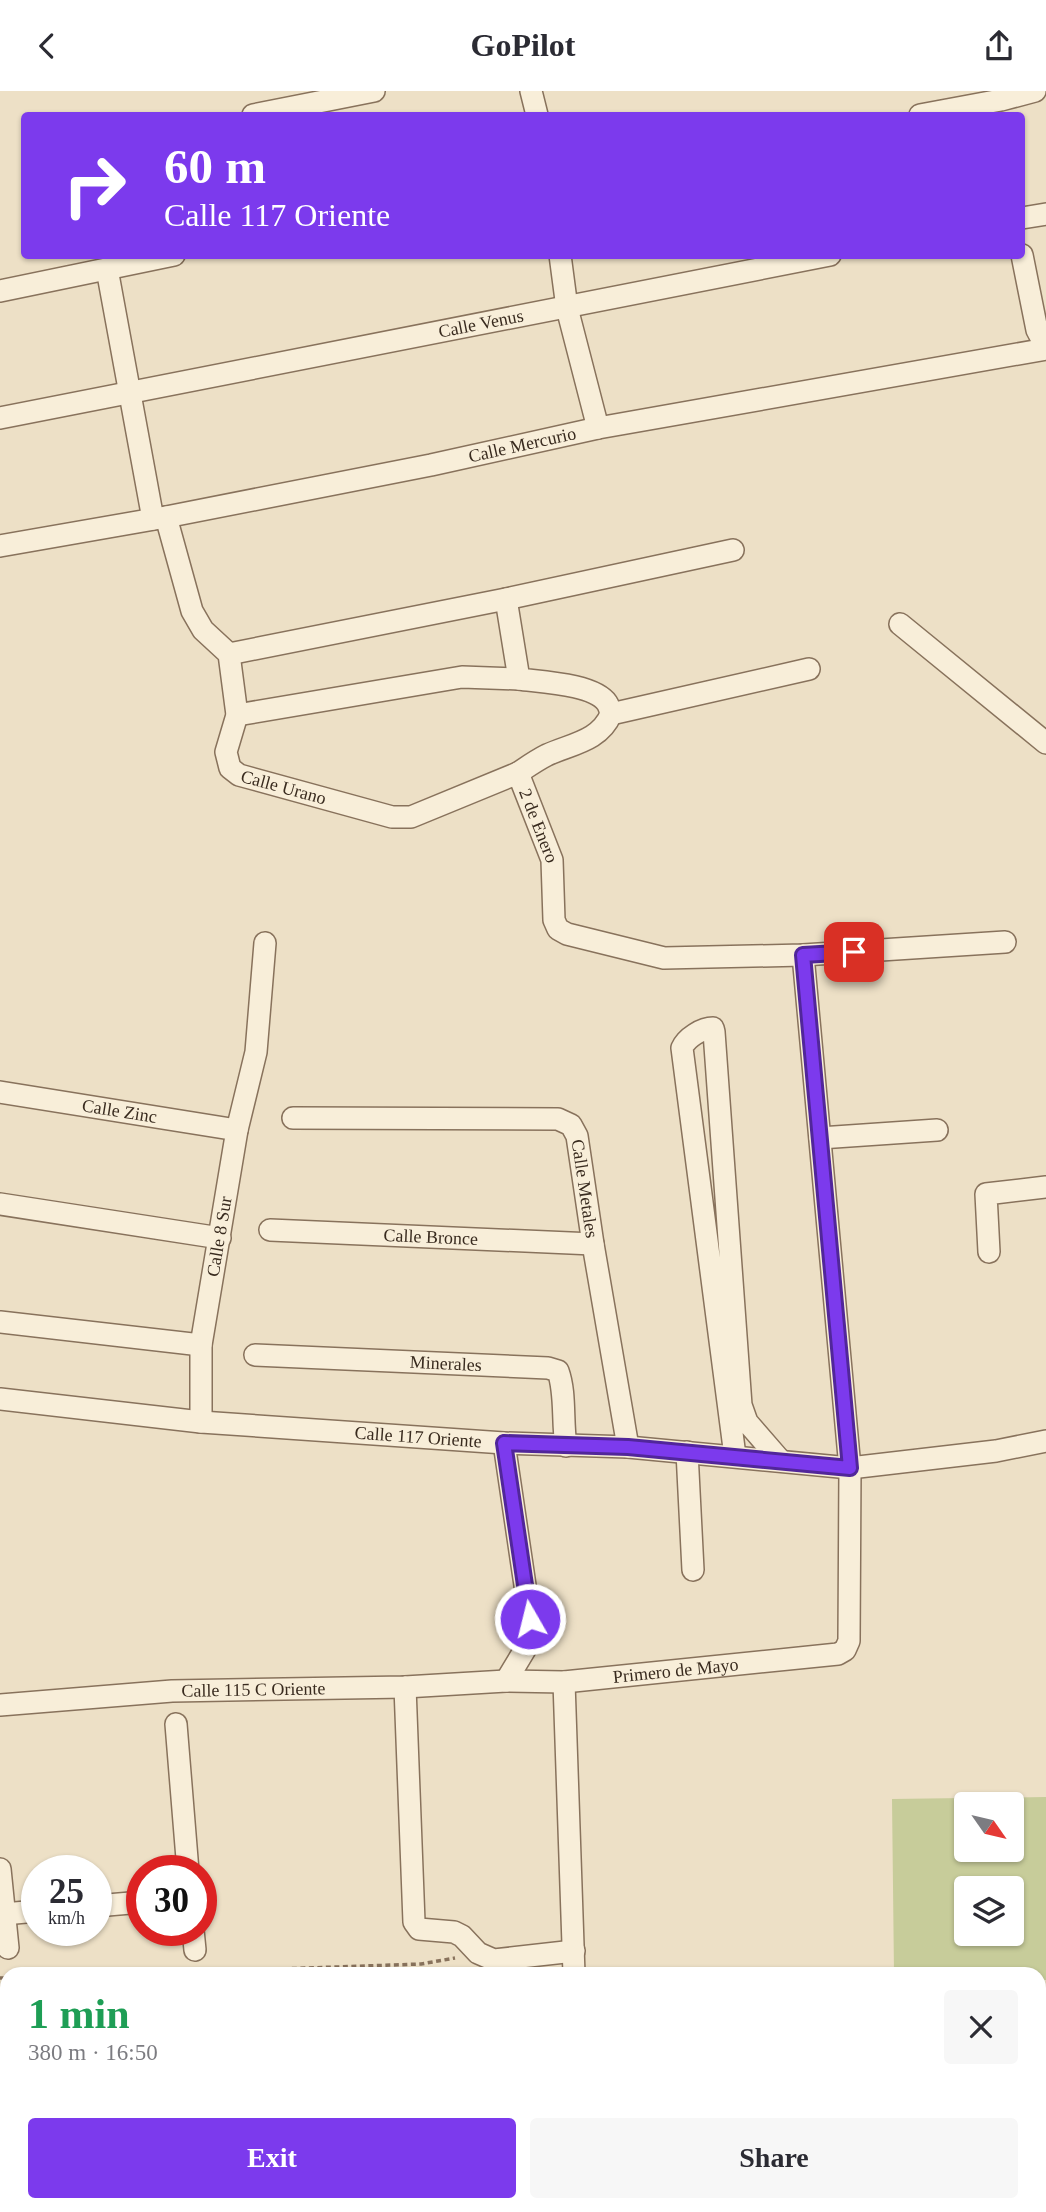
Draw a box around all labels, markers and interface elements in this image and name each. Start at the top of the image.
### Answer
icon: back [28,27,66,65]
text: GoPilot [471,27,575,63]
icon: share [980,27,1018,65]
text: 60 m [164,139,266,194]
icon: right [49,140,140,231]
text: Calle 117 Oriente [164,197,390,233]
street label: Calle Venus [437,305,525,342]
street label: Calle Mercurio [467,423,578,466]
street label: Calle Urano [239,766,328,808]
street label: 2 de Enero [515,786,562,866]
pin [824,922,884,982]
icon: arrive [835,933,873,971]
street label: Calle Zinc [81,1095,158,1127]
street label: Calle Metales [568,1138,602,1239]
street label: Calle 8 Sur [203,1195,236,1278]
street label: Calle Bronce [383,1225,479,1249]
street label: Minerales [409,1352,482,1375]
street label: Calle 117 Oriente [354,1423,482,1451]
position arrow [493,1582,567,1656]
street label: Primero de Mayo [612,1654,739,1687]
street label: Calle 115 C Oriente [181,1678,326,1701]
north arrow [954,1792,1024,1862]
map controls [954,1792,1024,1946]
speed limit sign: 30 [126,1855,217,1946]
text: 25 [49,1872,84,1911]
button: layers [954,1876,1024,1946]
text: km/h [48,1908,85,1928]
button: close [944,1990,1018,2064]
text: 1 min [28,1991,130,2037]
text: 380 m · 16:50 [28,2040,158,2065]
button: Exit [28,2118,516,2198]
button: Share [530,2118,1018,2198]

